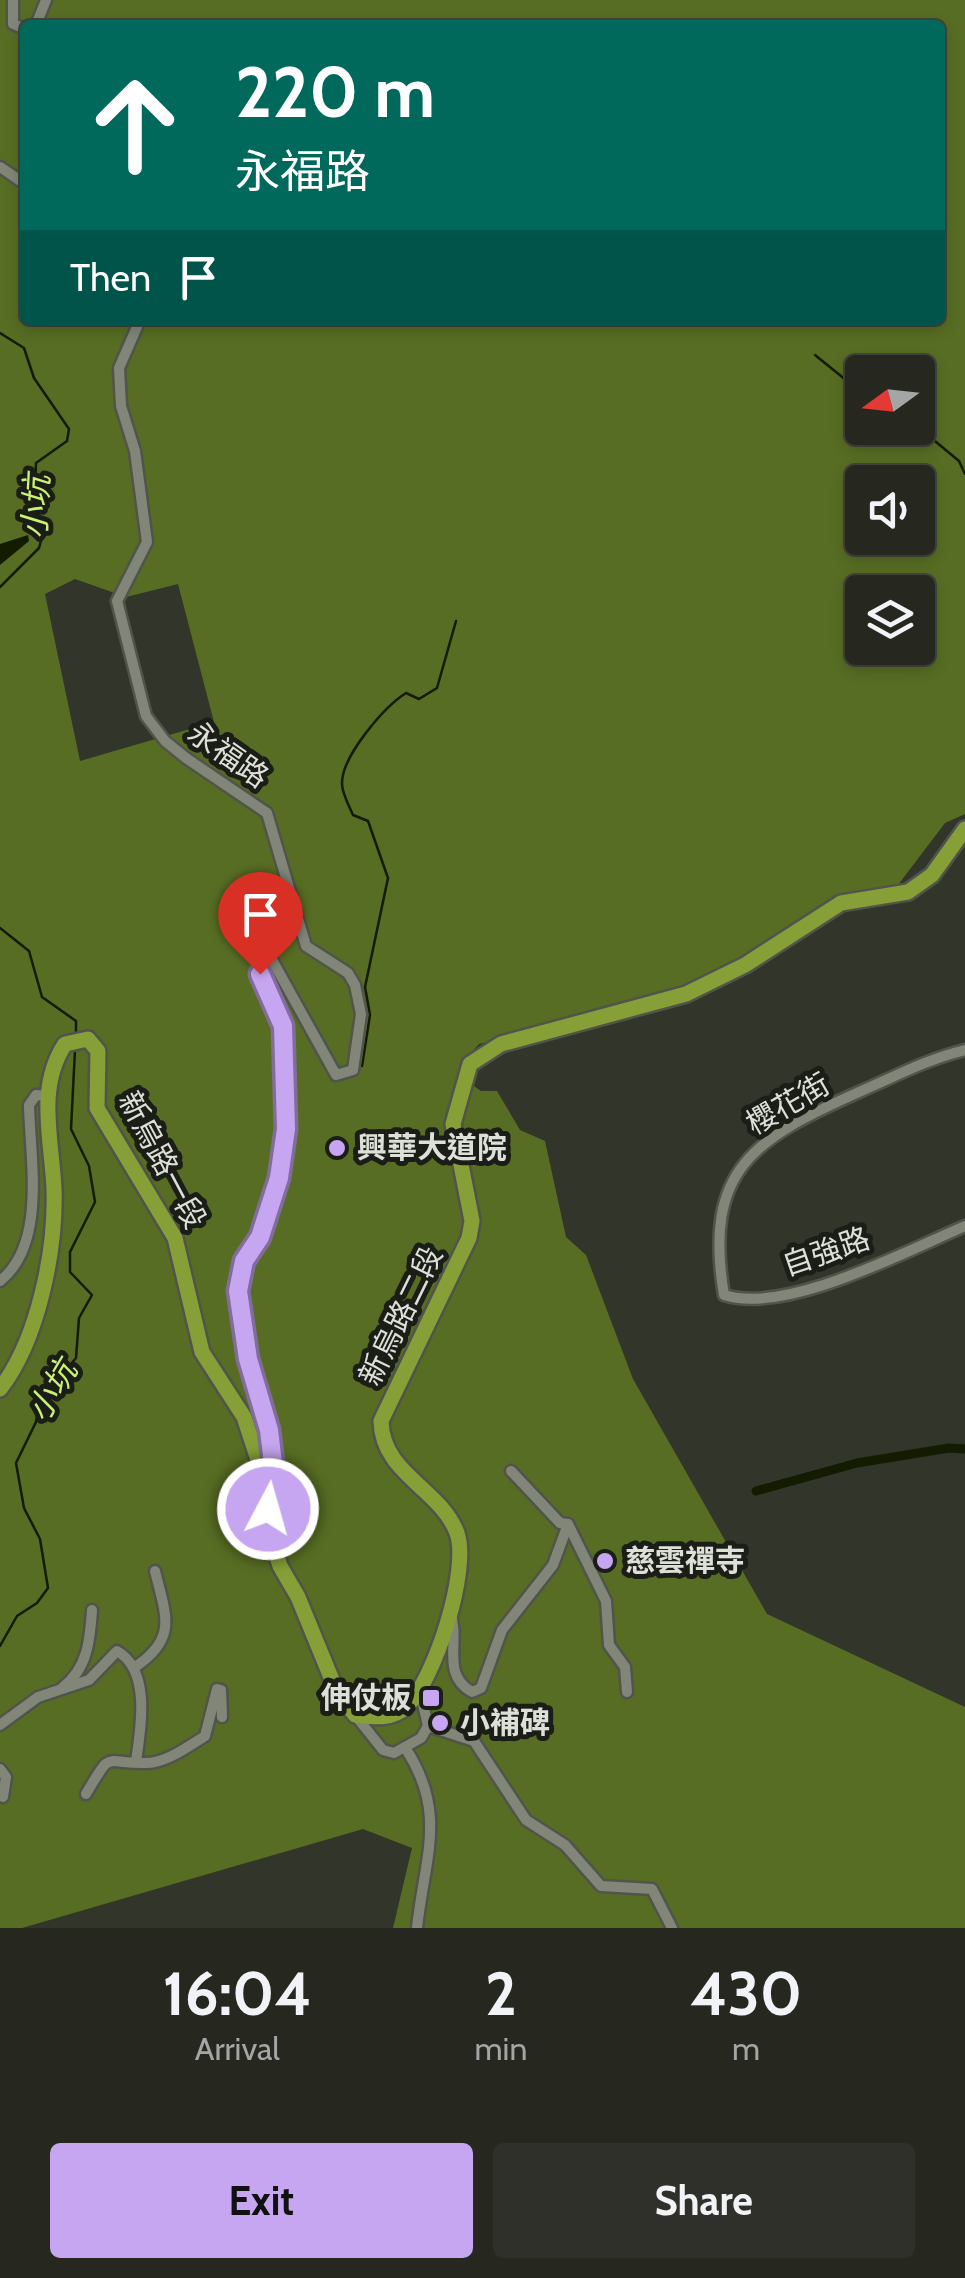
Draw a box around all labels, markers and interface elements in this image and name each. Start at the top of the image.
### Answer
text: 220 m [235,49,435,135]
icon: ahead [70,60,200,190]
text: 永福路 [235,144,370,198]
icon: arrive [171,250,226,305]
text: Then [70,254,151,301]
north arrow [845,355,935,445]
map controls [845,355,935,665]
button: sound [845,465,935,555]
water label: 小坑 [14,470,57,540]
button: layers [845,575,935,665]
street label: 永福路 [181,714,276,796]
pin [218,872,303,975]
icon: arrive [233,887,288,942]
street label: 櫻花街 [740,1065,836,1142]
street label: 新烏路一段 [111,1085,214,1235]
place label: 興華大道院 [357,1129,507,1166]
marker: 興華大道院 [326,1137,348,1159]
street label: 自強路 [777,1219,874,1284]
street label: 新烏路二段 [351,1240,450,1391]
water label: 小坑 [18,1350,87,1428]
position arrow [216,1457,320,1561]
place label: 慈雲禪寺 [625,1542,745,1579]
marker: 慈雲禪寺 [594,1550,616,1572]
place label: 伸仗板 [321,1679,411,1716]
marker: 伸仗板 [420,1687,442,1709]
place label: 小補碑 [460,1704,550,1741]
marker: 小補碑 [429,1712,451,1734]
text: 16:04 [163,1957,312,2030]
text: 2 [485,1957,517,2030]
text: 430 [690,1957,802,2030]
text: Arrival [195,2029,280,2068]
text: min [475,2029,527,2068]
text: m [732,2029,760,2068]
button: Exit [50,2143,473,2258]
button: Share [493,2143,915,2258]

